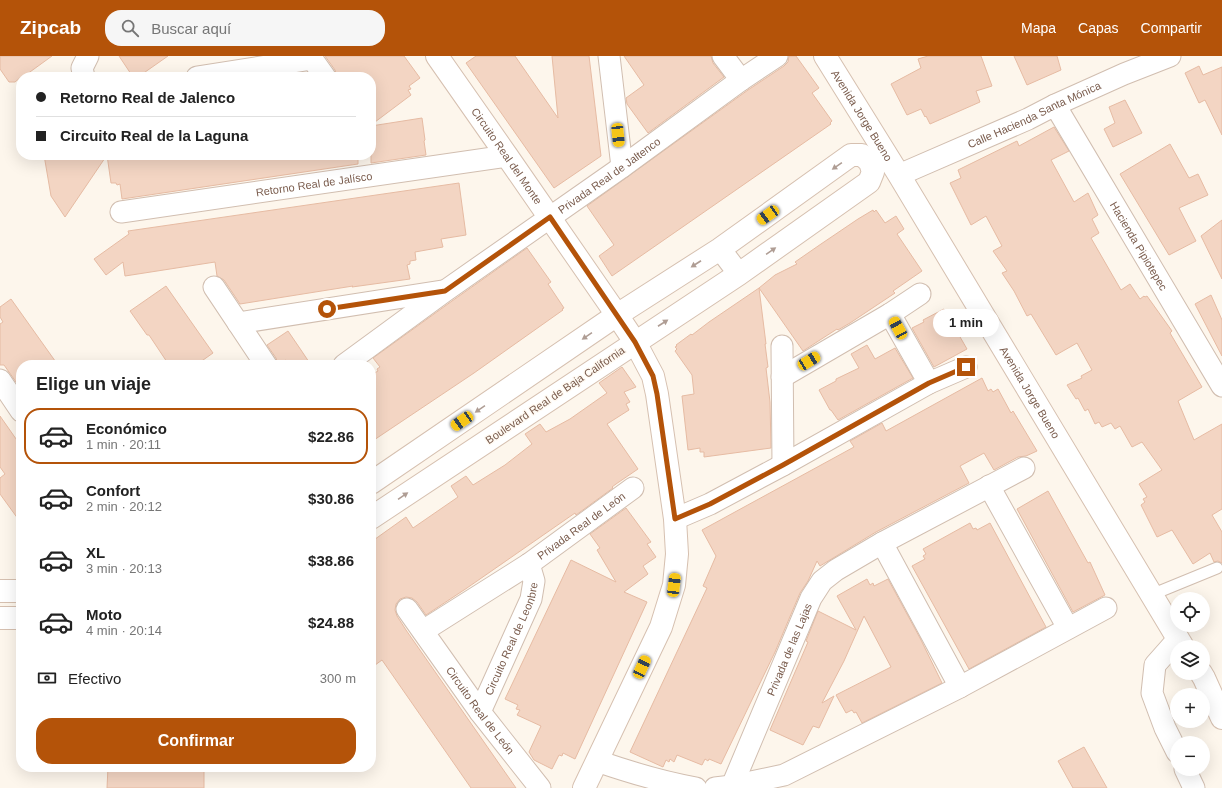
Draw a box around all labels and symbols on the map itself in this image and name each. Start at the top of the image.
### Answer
street label: Avenida Jorge Bueno [829,68,895,163]
street label: Calle Hacienda Santa Mónica [966,79,1103,150]
street label: Circuito Real del Monte [469,106,544,206]
car [611,122,625,148]
street label: Privada Real de Jaltenco [556,135,663,216]
one-way arrow [831,161,842,170]
street label: Retorno Real de Jalísco [255,170,373,198]
street label: Hacienda Pipiotepec [1108,199,1170,293]
car [755,203,781,227]
one-way arrow [766,247,777,255]
one-way arrow [690,261,702,268]
route start [318,300,336,318]
callout: 1 min [933,309,999,337]
car [887,315,909,341]
one-way arrow [658,320,669,327]
one-way arrow [582,332,592,340]
street label: Boulevard Real de Baja California [483,343,628,446]
street label: Avenida Jorge Bueno [998,344,1062,441]
car [796,350,822,372]
route end [957,358,975,376]
one-way arrow [474,405,485,413]
car [449,409,475,433]
street label: Privada Real de León [535,490,627,562]
one-way arrow [398,492,409,500]
car [667,572,681,598]
street label: Circuito Real de Leonbre [482,581,540,697]
street label: Privada de las Lajas [765,601,814,698]
car [631,654,653,680]
street label: Circuito Real de León [444,664,517,756]

